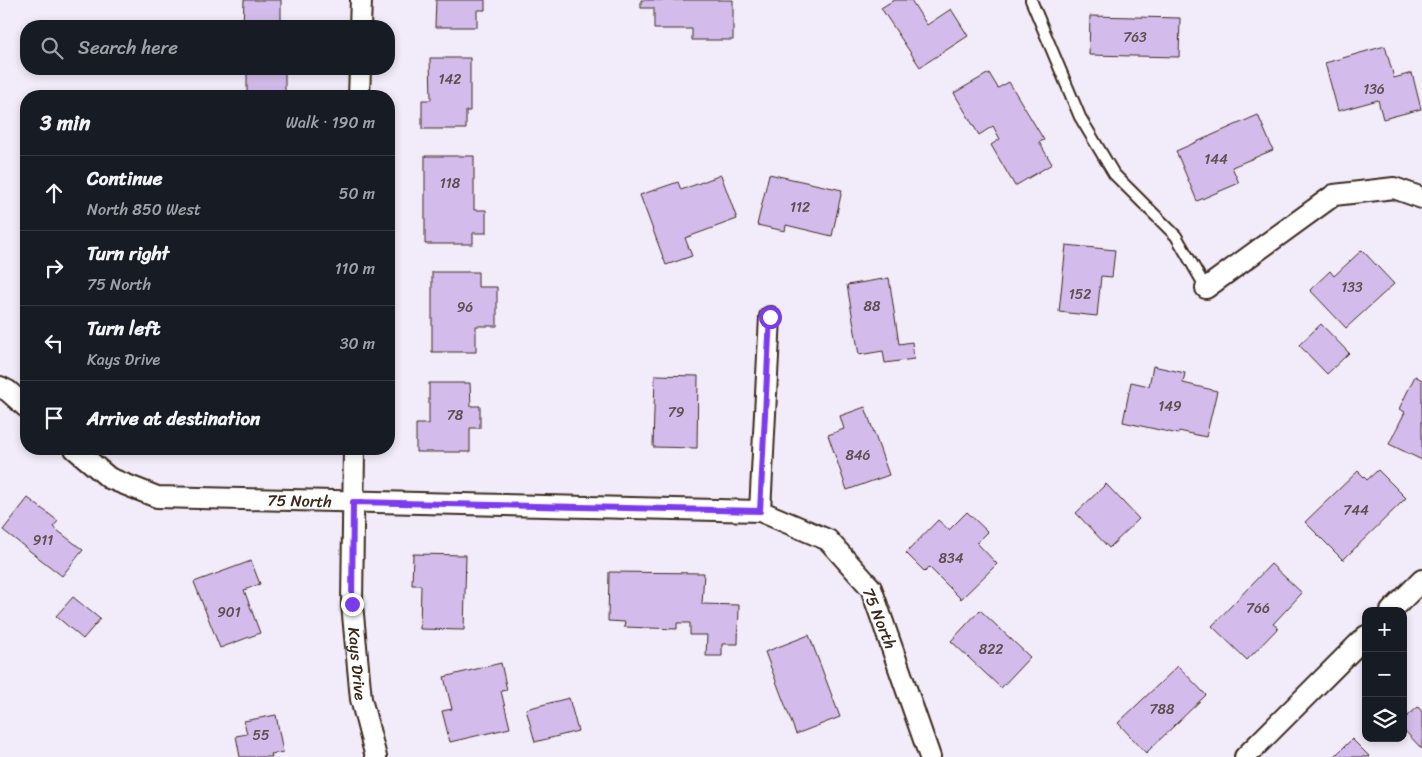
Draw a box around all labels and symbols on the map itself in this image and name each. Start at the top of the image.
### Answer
house number: 763 [1123,25,1147,50]
house number: 142 [439,67,461,92]
house number: 136 [1363,77,1385,102]
house number: 144 [1204,147,1228,172]
house number: 118 [440,171,461,196]
house number: 112 [790,195,810,220]
house number: 133 [1341,275,1363,300]
house number: 152 [1069,282,1091,307]
house number: 88 [864,294,881,319]
house number: 96 [457,295,473,320]
route start [759,306,782,329]
house number: 149 [1158,394,1182,419]
house number: 79 [668,400,685,425]
house number: 78 [447,403,464,428]
house number: 846 [845,443,871,468]
street label: 75 North [267,486,332,516]
house number: 744 [1343,498,1369,523]
house number: 911 [33,528,53,553]
house number: 834 [939,546,964,571]
street label: 75 North [854,583,905,653]
route end [341,593,364,616]
house number: 766 [1246,596,1270,621]
house number: 901 [217,600,241,625]
street label: Kays Drive [339,626,375,702]
house number: 822 [979,637,1003,662]
house number: 788 [1150,697,1175,722]
house number: 55 [252,723,270,748]

